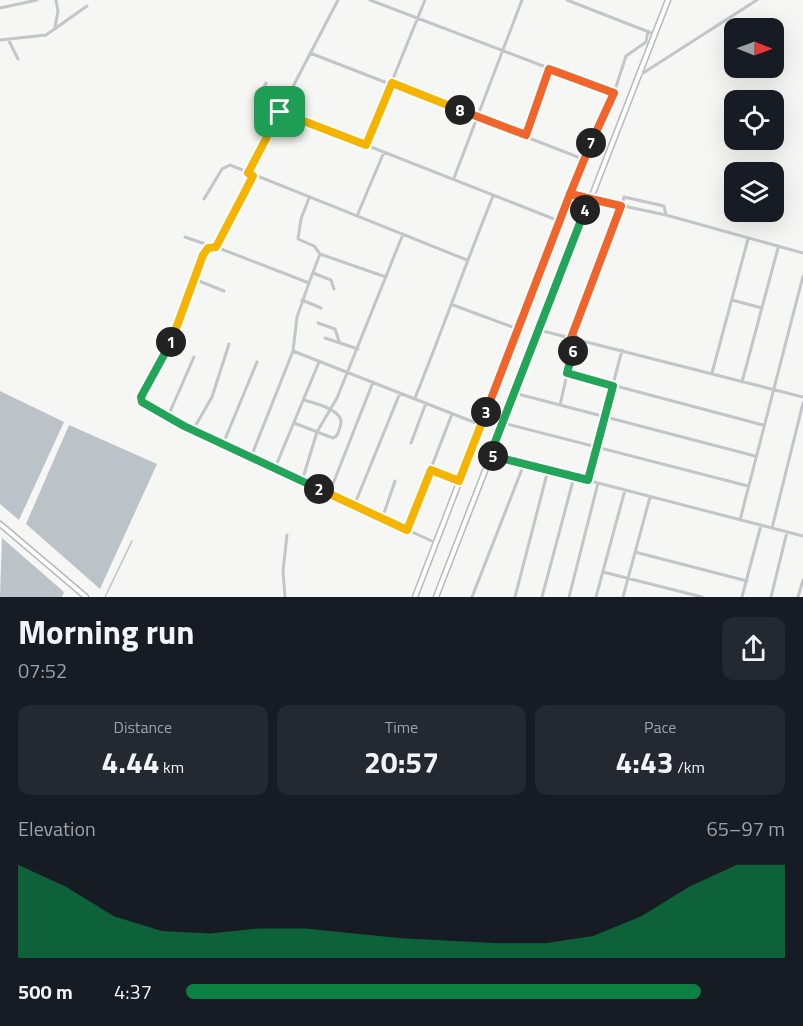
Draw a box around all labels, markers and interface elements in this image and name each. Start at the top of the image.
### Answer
north arrow [724,18,784,78]
map controls [724,18,784,222]
pin [254,86,305,137]
button: locate [724,90,784,150]
icon: arrive [263,95,296,128]
pin: 8 [445,95,475,125]
text: 8 [456,98,464,122]
pin: 7 [576,128,606,158]
text: 7 [587,131,595,155]
button: layers [724,162,784,222]
pin: 4 [570,195,600,225]
text: 4 [581,198,589,222]
pin: 1 [156,327,186,357]
text: 1 [167,330,175,354]
pin: 6 [558,336,588,366]
text: 6 [569,339,577,363]
pin: 3 [471,397,501,427]
text: 3 [482,400,490,424]
pin: 5 [478,441,508,471]
text: 5 [489,444,497,468]
pin: 2 [304,474,334,504]
text: 2 [315,477,323,501]
text: Morning run [18,607,195,657]
button: share [722,617,785,680]
text: 07:52 [18,655,67,686]
text: Distance [114,715,172,739]
text: Time [385,715,418,739]
text: Pace [644,715,676,739]
text: 4.44 [102,739,160,785]
text: 20:57 [364,739,439,785]
text: 4:43 [616,739,674,785]
text: km [160,755,184,779]
text: /km [674,755,705,779]
text: Elevation [18,813,96,844]
text: 65–97 m [706,813,785,844]
text: 500 m [18,976,73,1007]
text: 4:37 [114,976,152,1007]

